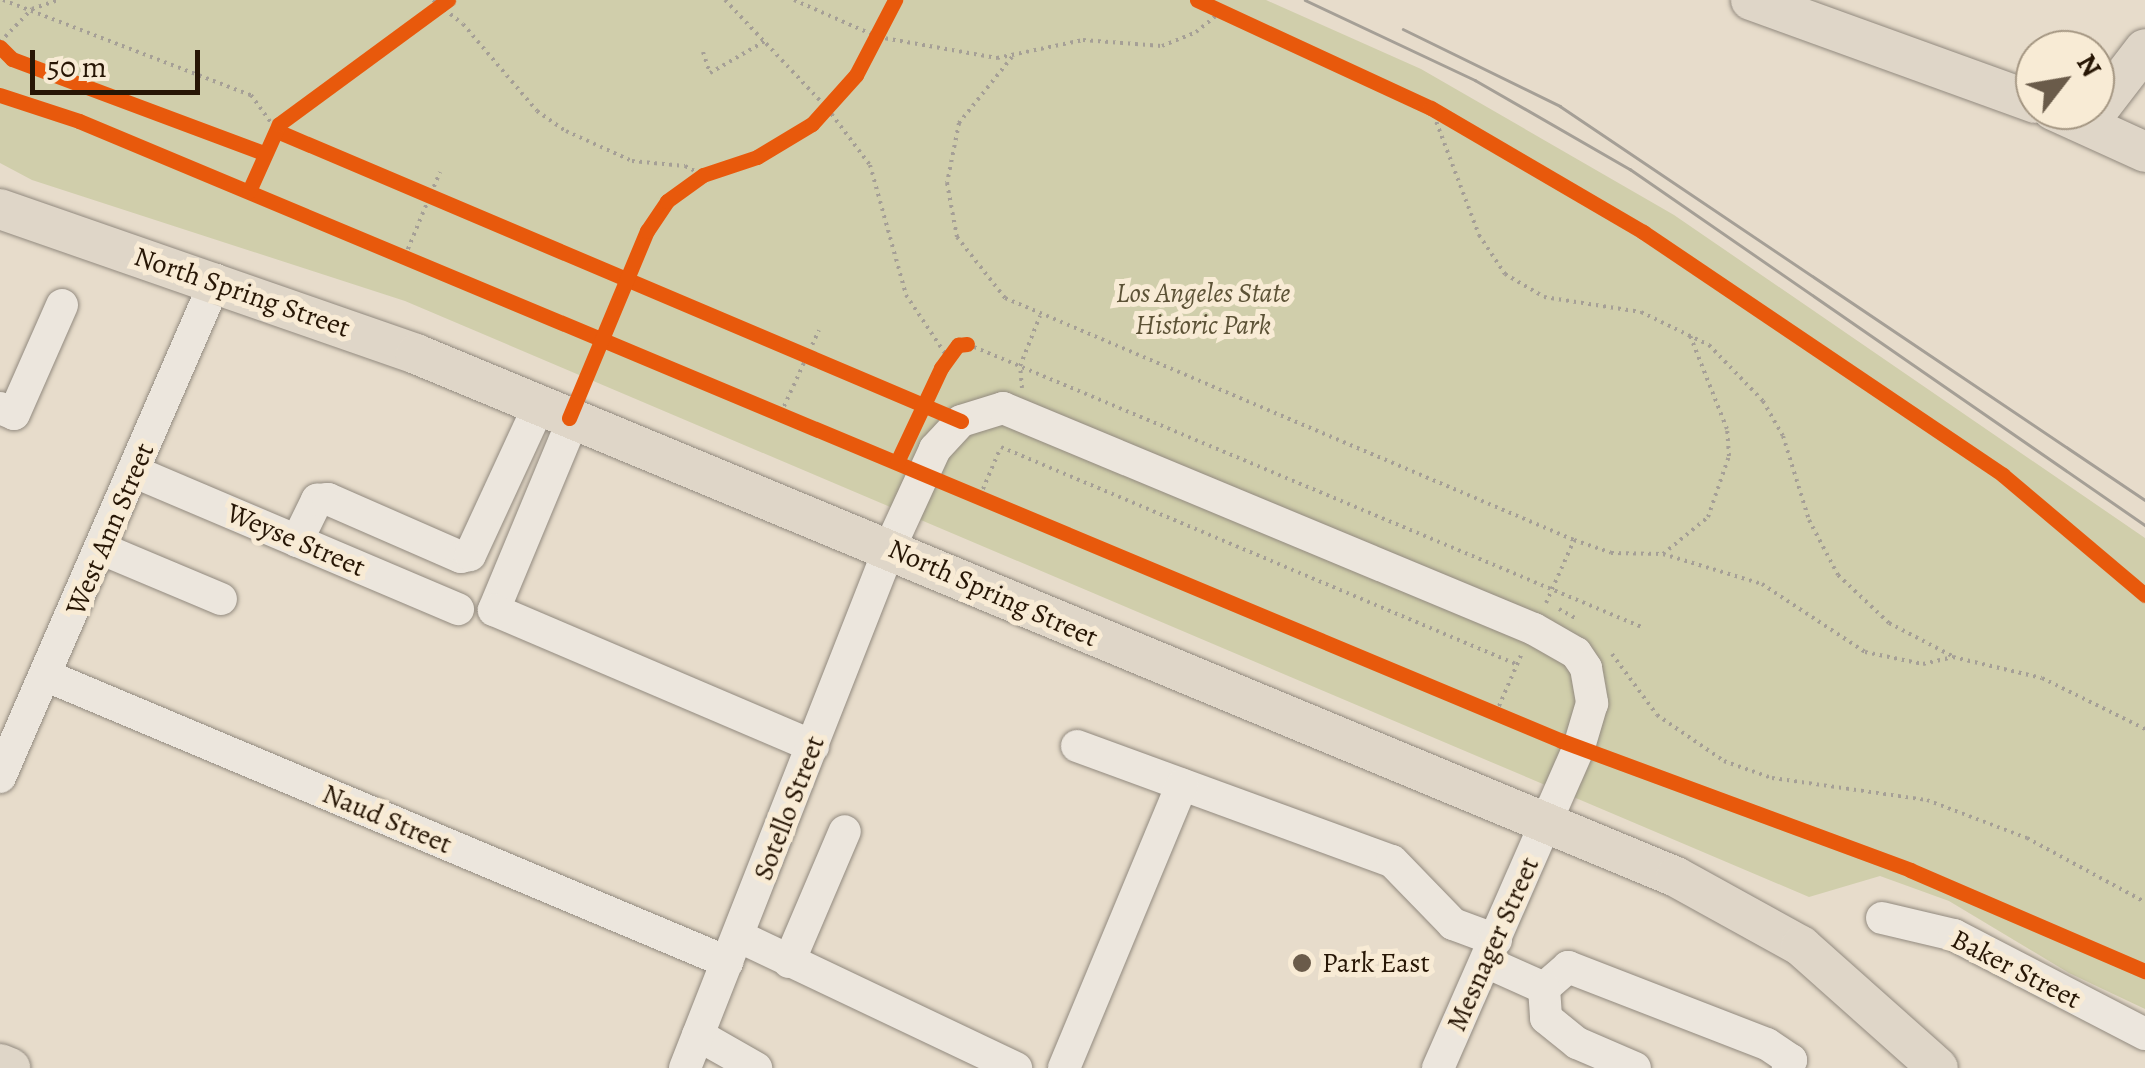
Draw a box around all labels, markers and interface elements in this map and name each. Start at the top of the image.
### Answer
scale bar [35,30,205,92]
north arrow [2015,30,2115,130]
text: 50 m [47,47,107,87]
text: N [2067,47,2111,84]
street label: North Spring Street [130,239,354,345]
park label: Los Angeles State Historic Park [1116,276,1290,342]
street label: West Ann Street [59,438,161,620]
street label: Weyse Street [222,496,370,584]
street label: North Spring Street [883,532,1103,654]
street label: Sotello Street [746,731,832,885]
street label: Naud Street [317,777,457,861]
street label: Mesnager Street [1440,852,1546,1036]
street label: Baker Street [1946,922,2086,1016]
place label: Park East [1322,946,1430,980]
marker: Park East [1291,952,1313,974]

